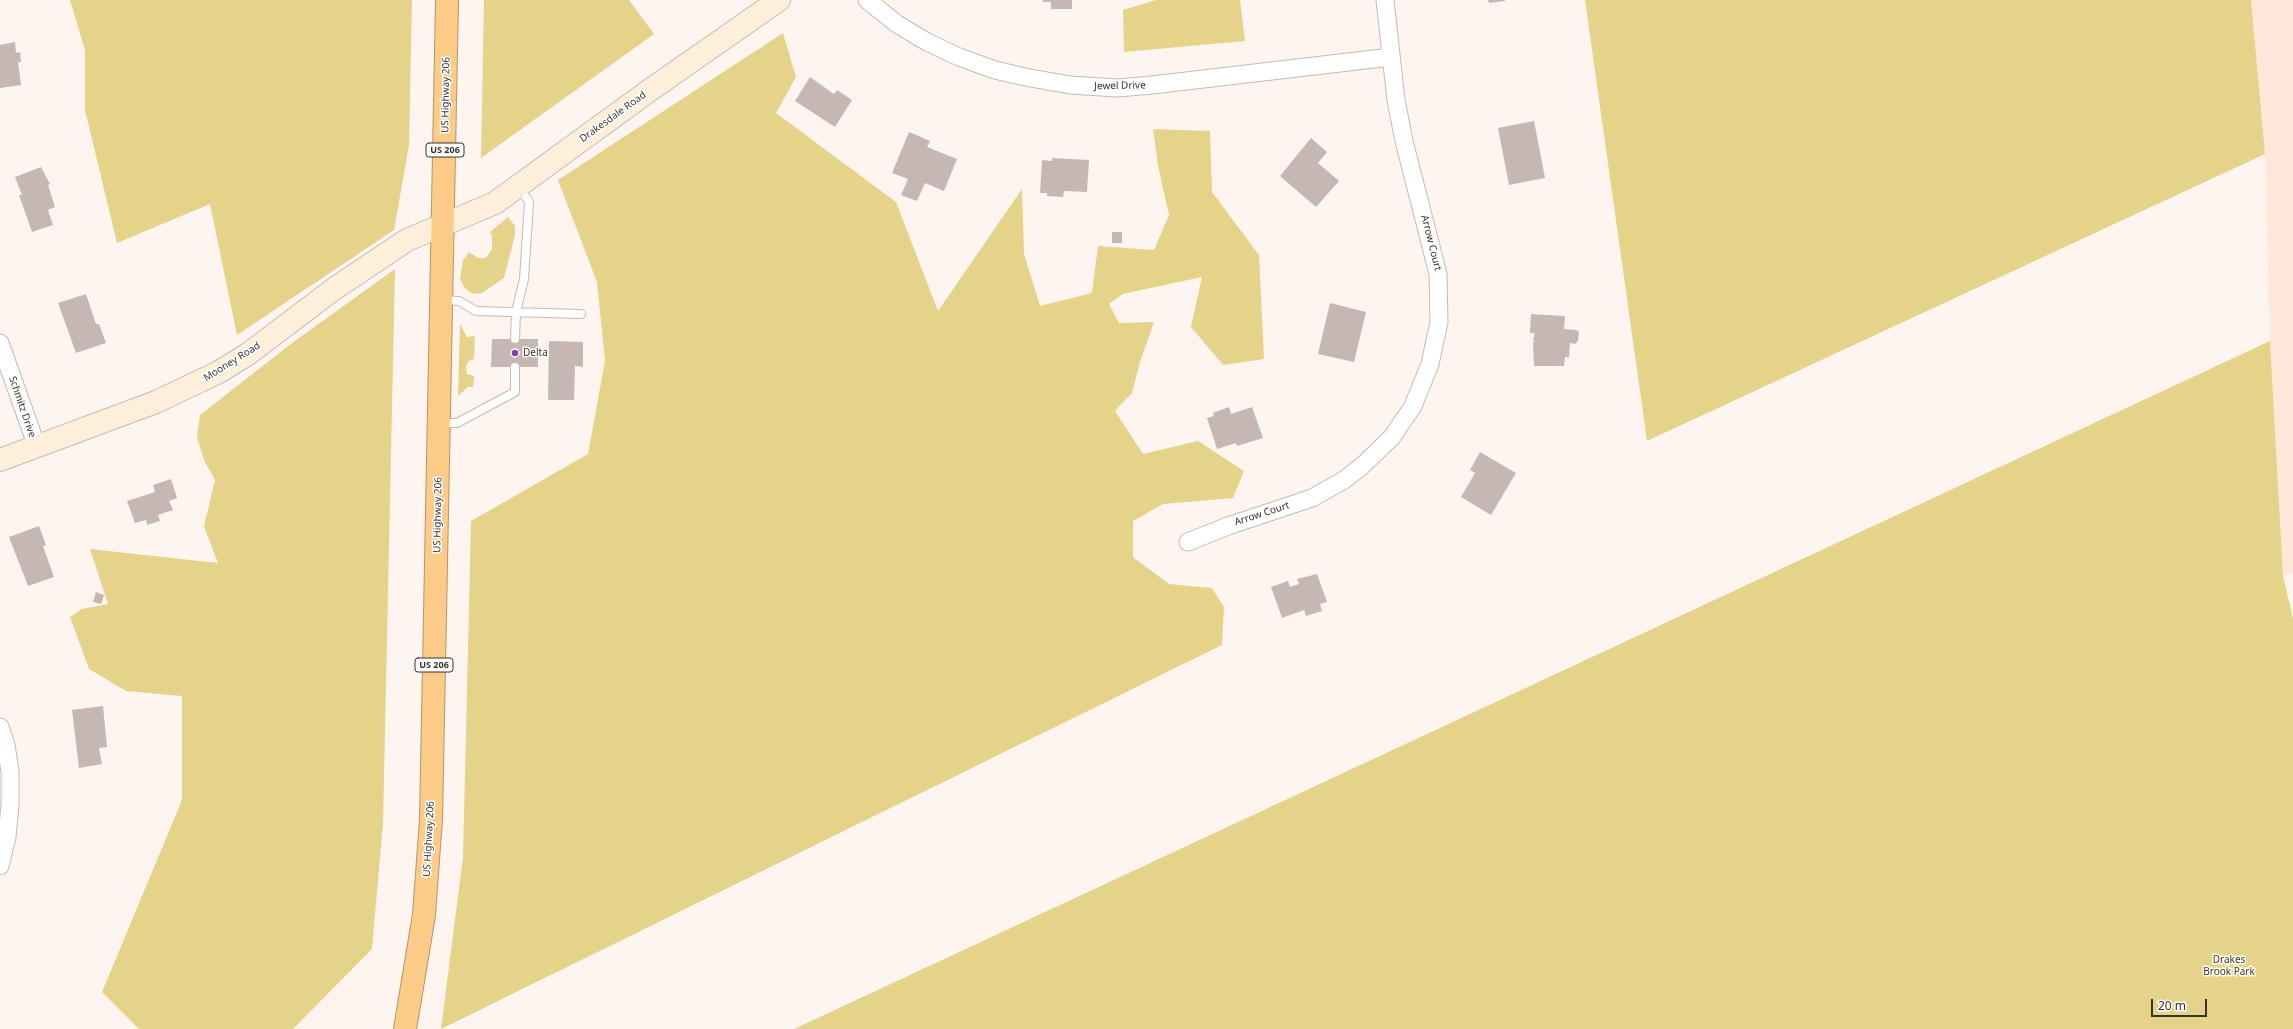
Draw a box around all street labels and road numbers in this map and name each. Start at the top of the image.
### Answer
street label: US Highway 206 [439,57,453,133]
street label: Jewel Drive [1094,80,1146,92]
street label: Drakesdale Road [577,89,649,145]
road number: US 206 [426,143,464,157]
street label: Arrow Court [1418,214,1444,272]
street label: Mooney Road [201,340,263,384]
street label: Schmitz Drive [6,375,38,439]
street label: US Highway 206 [431,477,445,553]
street label: Arrow Court [1233,499,1291,529]
road number: US 206 [415,658,453,672]
street label: US Highway 206 [421,801,437,877]

